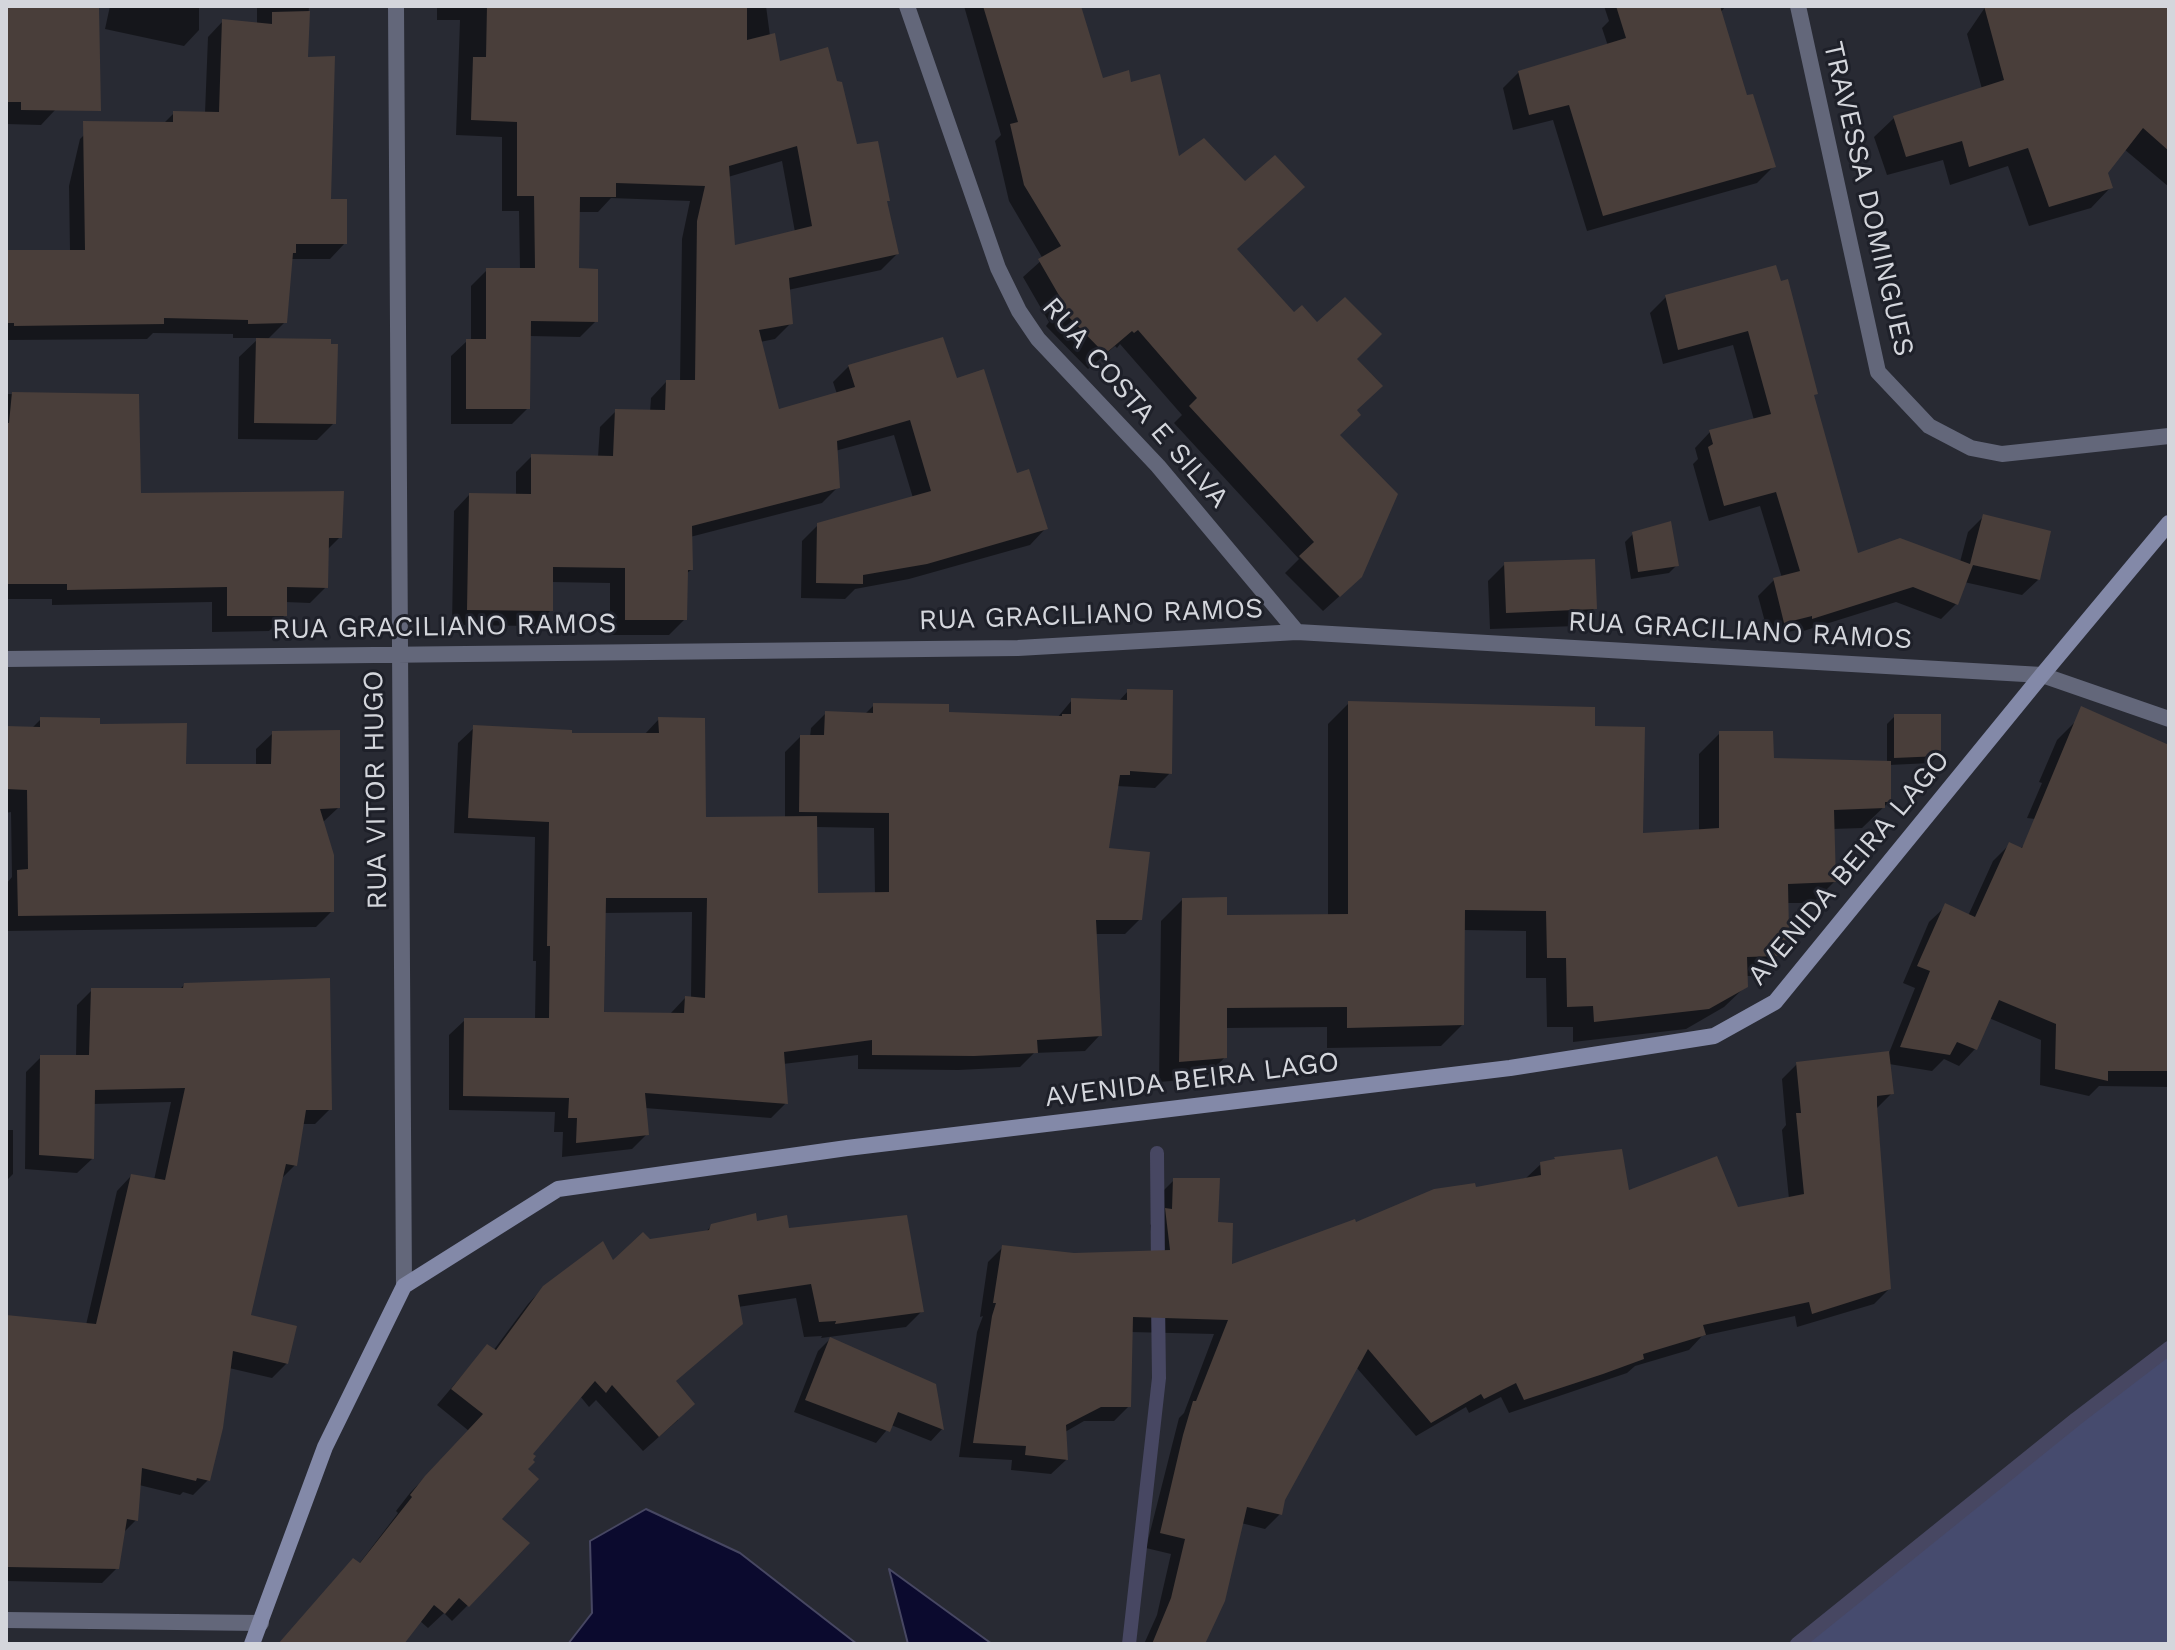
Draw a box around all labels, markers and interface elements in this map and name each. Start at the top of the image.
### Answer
street label: TRAVESSA DOMINGUES [1815,38,1921,360]
street label: RUA COSTA E SILVA [1034,291,1236,515]
street label: RUA GRACILIANO RAMOS [918,592,1264,638]
street label: RUA GRACILIANO RAMOS [1567,605,1913,657]
street label: RUA GRACILIANO RAMOS [271,607,617,647]
street label: RUA VITOR HUGO [357,670,395,910]
street label: AVENIDA BEIRA LAGO [1741,744,1957,992]
street label: AVENIDA BEIRA LAGO [1043,1045,1341,1115]

